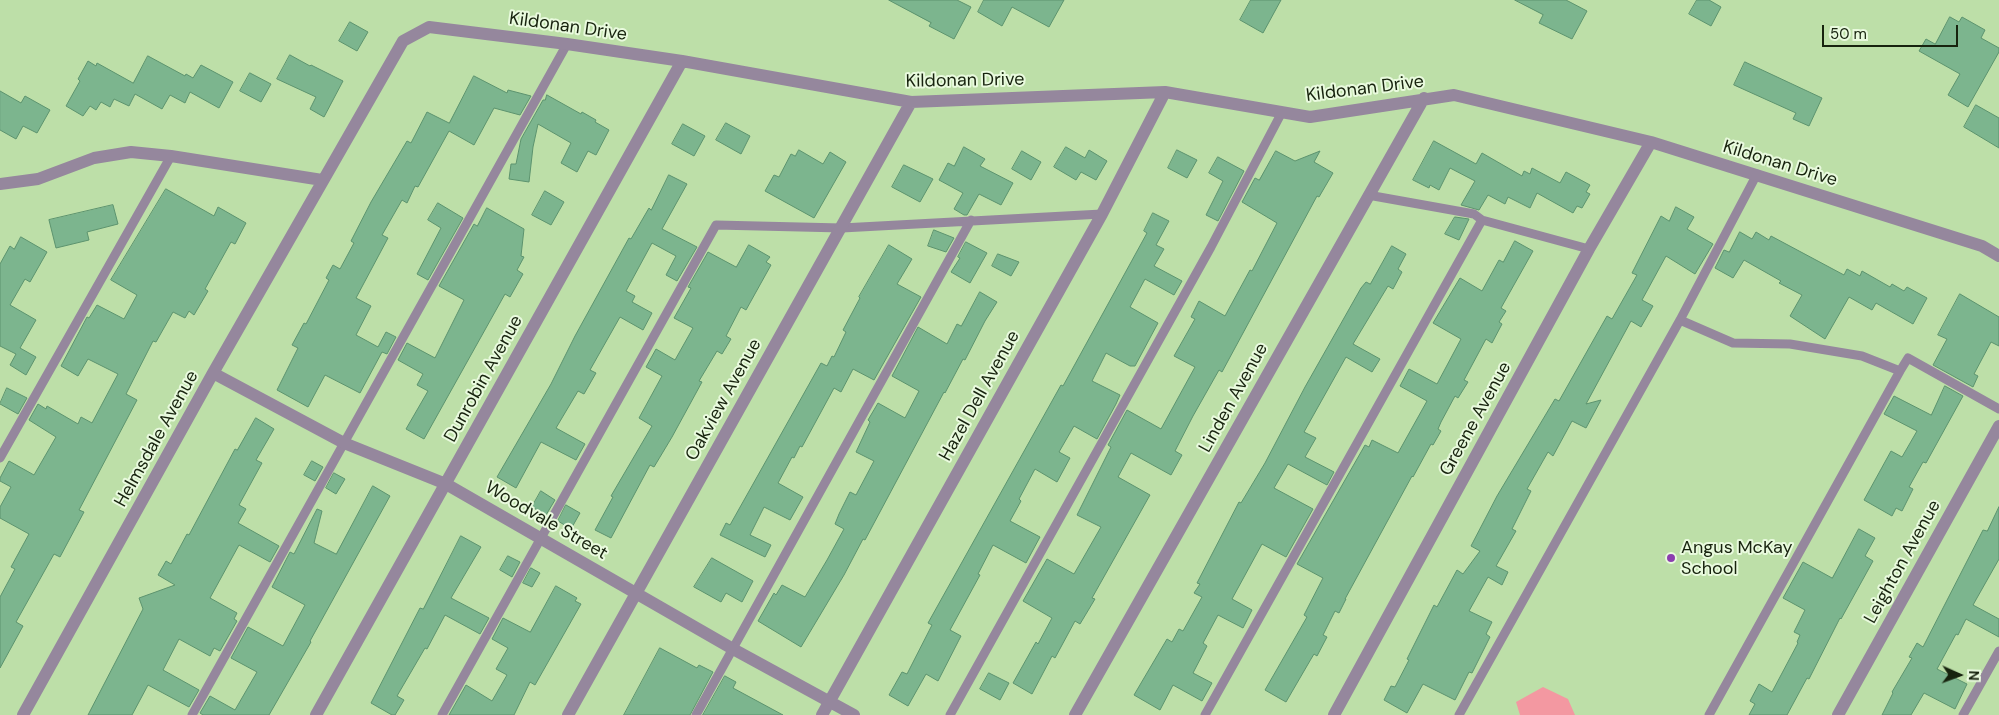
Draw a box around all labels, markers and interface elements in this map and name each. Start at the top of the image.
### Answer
street label: Kildonan Drive [508,8,628,46]
scale bar [1824,15,1960,47]
text: 50 m [1830,24,1867,44]
street label: Kildonan Drive [905,69,1025,93]
street label: Kildonan Drive [1305,71,1425,107]
street label: Kildonan Drive [1720,136,1840,192]
street label: Dunrobin Avenue [440,312,528,446]
street label: Hazel Dell Avenue [935,327,1025,465]
street label: Oakview Avenue [682,335,766,465]
street label: Linden Avenue [1195,339,1273,457]
street label: Greene Avenue [1436,358,1516,480]
street label: Helmsdale Avenue [111,367,203,511]
street label: Woodvale Street [481,477,611,565]
street label: Leighton Avenue [1860,496,1946,628]
place label: Angus McKay School [1681,537,1793,580]
marker: Angus McKay School [1665,552,1677,564]
north arrow [1934,650,1984,700]
text: N [1965,670,1983,681]

